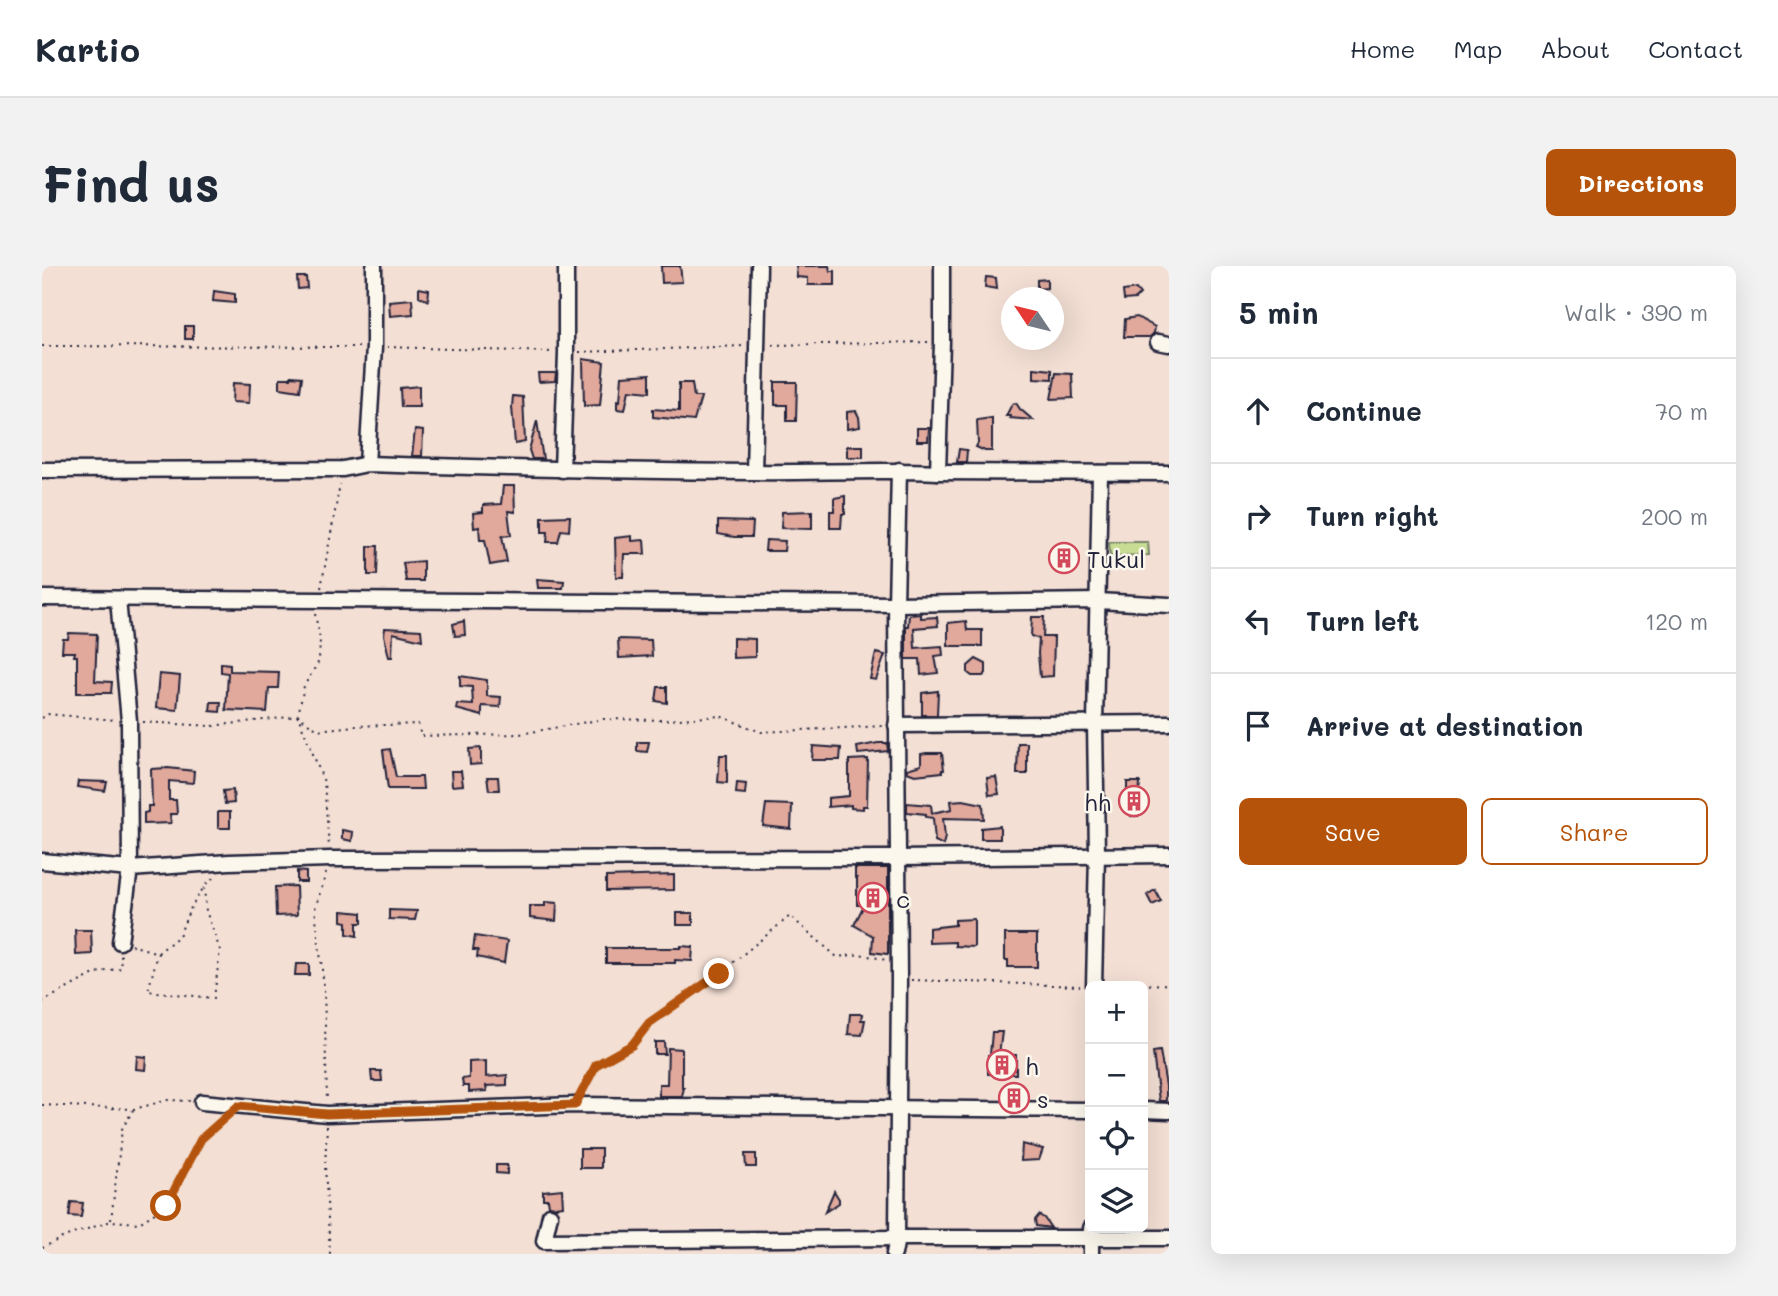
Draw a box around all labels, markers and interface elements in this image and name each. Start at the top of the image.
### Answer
text: Kartio [35,27,140,70]
text: Home [1350,33,1415,64]
text: Map [1453,33,1502,64]
text: About [1540,33,1610,64]
text: Contact [1648,33,1743,64]
button: Directions [1546,149,1736,216]
text: Find us [42,151,220,214]
north arrow [1001,287,1064,350]
text: 5 min [1239,292,1319,332]
text: Walk · 390 m [1564,297,1708,327]
icon: ahead [1239,392,1277,430]
text: Continue [1306,394,1422,428]
text: 70 m [1655,396,1708,426]
icon: right [1239,497,1277,535]
text: Turn right [1306,499,1439,533]
text: 200 m [1641,501,1708,531]
building icon: Tukul [1047,541,1081,575]
place label: Tukul [1087,543,1145,574]
icon: left [1239,602,1277,640]
text: Turn left [1306,604,1419,638]
text: 120 m [1645,606,1708,636]
icon: arrive [1239,707,1277,745]
text: Arrive at destination [1306,709,1583,743]
building icon: hh [1117,784,1151,818]
place label: hh [1084,786,1111,817]
button: Save [1239,798,1467,865]
button: Share [1481,798,1708,865]
building icon: c [856,881,890,915]
place label: c [896,883,910,914]
route end [703,958,734,989]
map controls [1085,981,1148,1233]
button: + [1085,981,1148,1044]
button: − [1085,1044,1148,1107]
building icon: h [985,1048,1019,1082]
place label: h [1025,1050,1039,1081]
building icon: s [997,1081,1031,1115]
place label: s [1037,1083,1049,1114]
button: locate [1085,1107,1148,1170]
button: layers [1085,1170,1148,1233]
route start [150,1190,181,1221]

